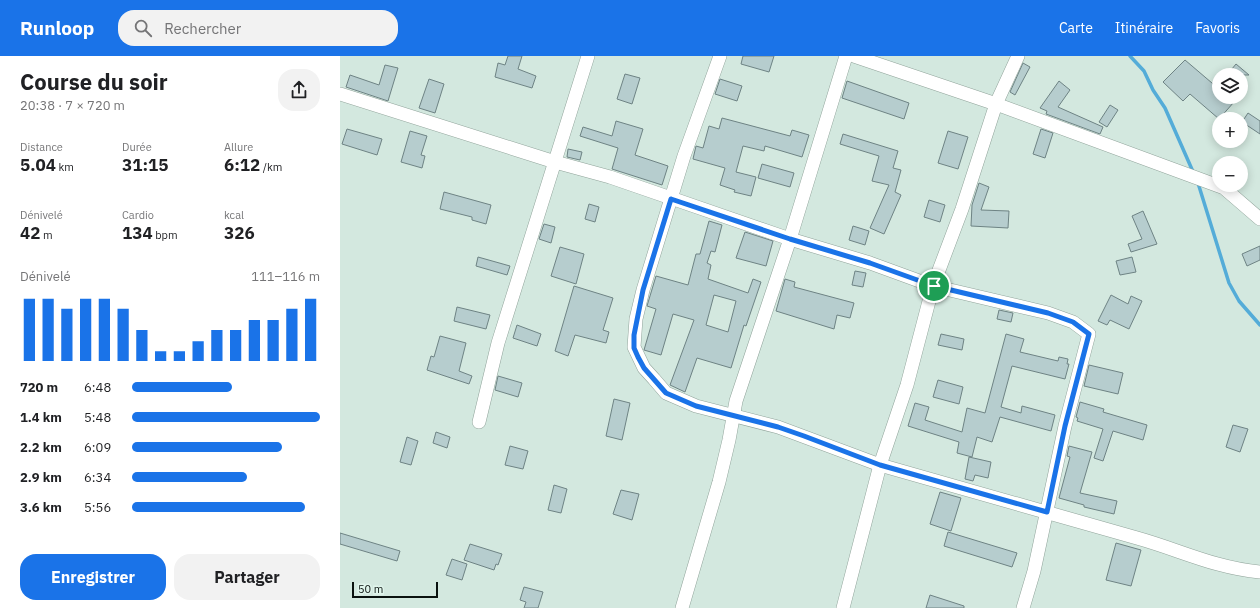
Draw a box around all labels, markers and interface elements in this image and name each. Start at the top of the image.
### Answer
search box [118,10,398,46]
text: Runloop [20,16,94,40]
icon: search [132,17,154,39]
text: Rechercher [164,19,241,38]
text: Carte [1059,19,1093,37]
text: Itinéraire [1115,19,1173,37]
text: Favoris [1195,19,1240,37]
text: Course du soir [20,67,168,96]
map controls [1212,68,1248,192]
button: layers [1212,68,1248,104]
button: share [278,69,320,111]
text: 20:38 · 7 × 720 m [20,97,125,114]
button: + [1212,112,1248,148]
text: Distance [20,140,63,154]
text: Durée [122,140,152,154]
text: Allure [224,140,253,154]
text: 5.04 [20,154,56,176]
text: 31:15 [122,154,168,176]
text: 6:12 [224,154,260,176]
button: − [1212,156,1248,192]
text: km [56,160,74,174]
text: /km [260,160,282,174]
text: Dénivelé [20,208,63,222]
text: Cardio [122,208,154,222]
text: kcal [224,208,244,222]
text: 42 [20,222,40,244]
text: 134 [122,222,153,244]
text: 326 [224,222,255,244]
text: m [40,228,53,242]
text: bpm [153,228,178,242]
text: Dénivelé [20,268,71,285]
text: 111–116 m [251,268,320,285]
pin [917,269,951,303]
icon: arrive [923,275,945,297]
text: 720 m [20,379,58,396]
text: 6:48 [84,379,111,396]
text: 1.4 km [20,409,62,426]
text: 5:48 [84,409,111,426]
text: 2.2 km [20,439,62,456]
text: 6:09 [84,439,111,456]
text: 2.9 km [20,469,62,486]
text: 6:34 [84,469,111,486]
text: 3.6 km [20,499,62,516]
text: 5:56 [84,499,111,516]
button: Enregistrer [20,554,166,600]
button: Partager [174,554,320,600]
scale bar [352,580,438,599]
text: 50 m [358,582,383,596]

